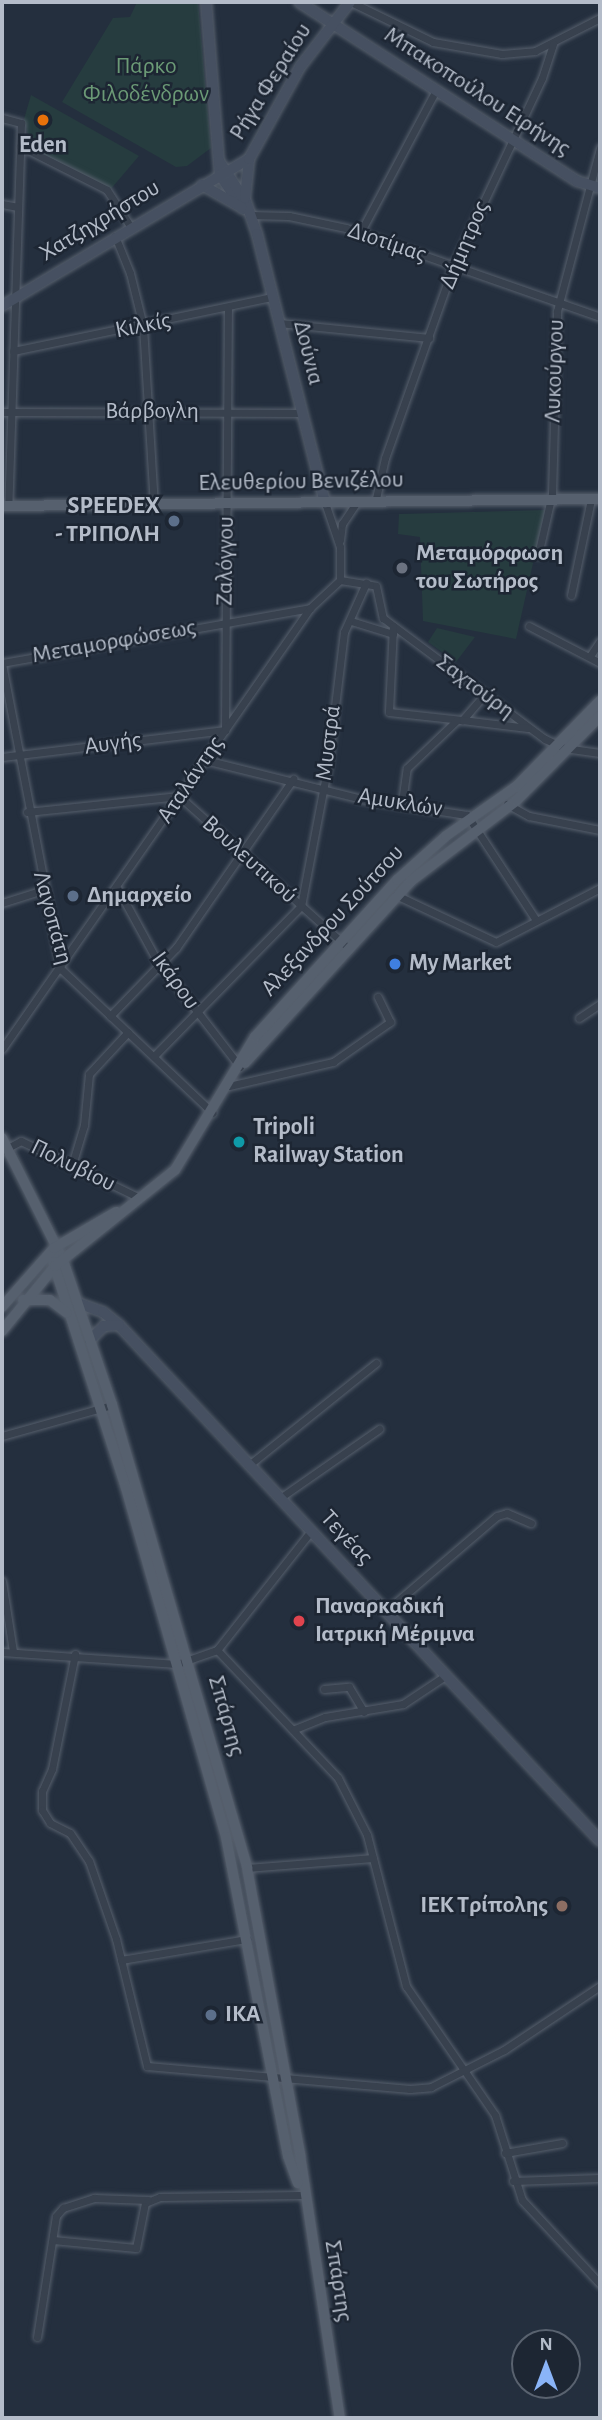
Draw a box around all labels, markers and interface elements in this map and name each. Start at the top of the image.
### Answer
street label: Ρήγα Φεραίου [224,18,318,146]
street label: Μπακοπούλου Ειρήνης [378,21,576,163]
park label: Πάρκο Φιλοδένδρων [83,53,209,109]
marker: Eden [35,112,51,128]
place label: Eden [19,132,67,160]
street label: Χατζηχρήστου [35,174,165,268]
street label: Δήμητρος [434,197,496,293]
street label: Διοτίμας [344,216,430,270]
street label: Κιλκίς [113,307,173,345]
street label: Δούνια [286,318,330,388]
street label: Λυκούργου [539,319,571,423]
street label: Βάρβογλη [105,398,199,426]
street label: Ελευθερίου Βενιζέλου [198,466,404,498]
place label: SPEEDEX - ΤΡΙΠΟΛΗ [55,493,160,549]
marker: SPEEDEX - ΤΡΙΠΟΛΗ [166,513,182,529]
street label: Ζαλόγγου [211,516,241,606]
place label: Μεταμόρφωση του Σωτήρος [416,540,563,596]
marker: Μεταμόρφωση του Σωτήρος [394,560,410,576]
street label: Μεταμορφώσεως [30,613,198,671]
street label: Σαχτούρη [430,648,520,726]
street label: Μυστρά [310,703,348,783]
street label: Αυγής [83,726,143,762]
street label: Αταλάντης [151,731,231,829]
street label: Αμυκλών [356,782,444,824]
street label: Βουλευτικού [196,810,302,910]
street label: Αλεξανδρου Σούτσου [255,839,411,1003]
street label: Λαγοπάτη [26,868,78,968]
place label: Δημαρχείο [87,882,192,910]
marker: Δημαρχείο [65,888,81,904]
street label: Ικάρου [144,946,206,1016]
place label: My Market [409,950,511,978]
marker: My Market [387,956,403,972]
place label: Tripoli Railway Station [253,1114,404,1170]
street label: Πολυβίου [26,1133,120,1199]
marker: Tripoli Railway Station [231,1134,247,1150]
street label: Τεγέας [313,1505,379,1571]
place label: Παναρκαδική Ιατρική Μέριμνα [315,1593,475,1649]
marker: Παναρκαδική Ιατρική Μέριμνα [289,1611,309,1631]
street label: Σπάρτης [201,1673,251,1759]
place label: ΙΕΚ Τρίπολης [420,1892,548,1920]
marker: ΙΕΚ Τρίπολης [554,1898,570,1914]
place label: ΙΚΑ [225,2001,260,2029]
marker: ΙΚΑ [203,2007,219,2023]
street label: Σπάρτης [317,2238,359,2324]
north arrow [511,2329,581,2399]
text: N [539,2335,553,2354]

